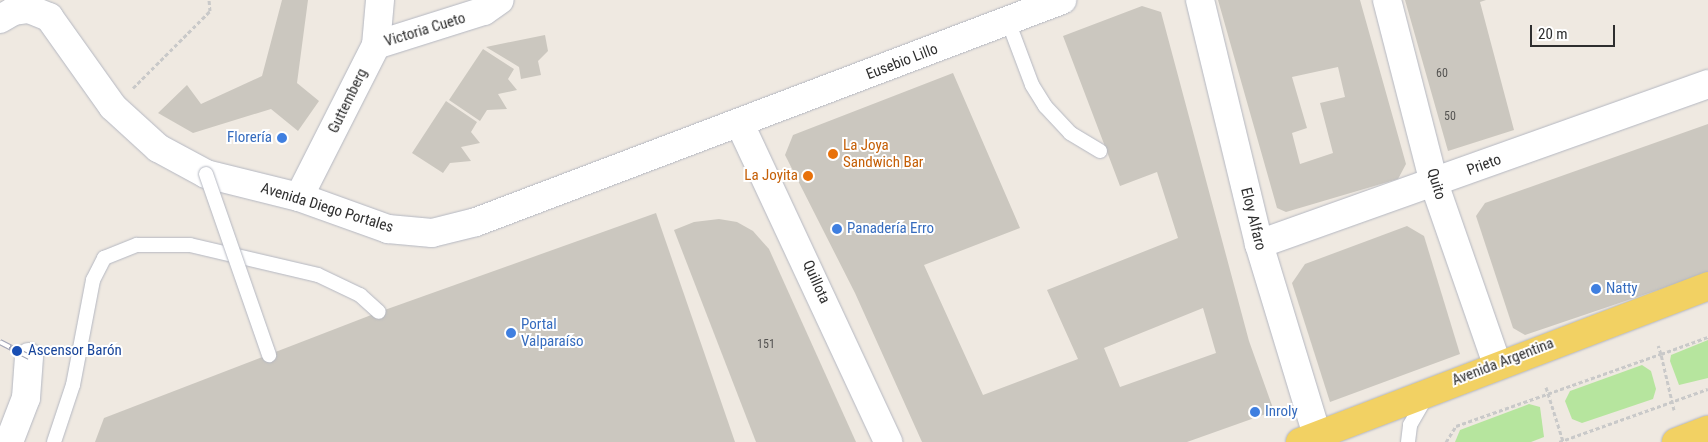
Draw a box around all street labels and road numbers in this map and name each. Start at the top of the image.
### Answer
street label: Victoria Cueto [382,9,468,51]
street label: Eusebio Lillo [864,40,940,84]
street label: Guttemberg [325,66,371,136]
street label: Prieto [1464,151,1504,179]
street label: Quito [1423,166,1449,202]
street label: Avenida Diego Portales [259,179,395,237]
street label: Eloy Alfaro [1237,186,1269,252]
street label: Quillota [798,257,834,307]
street label: Avenida Argentina [1450,334,1556,390]

